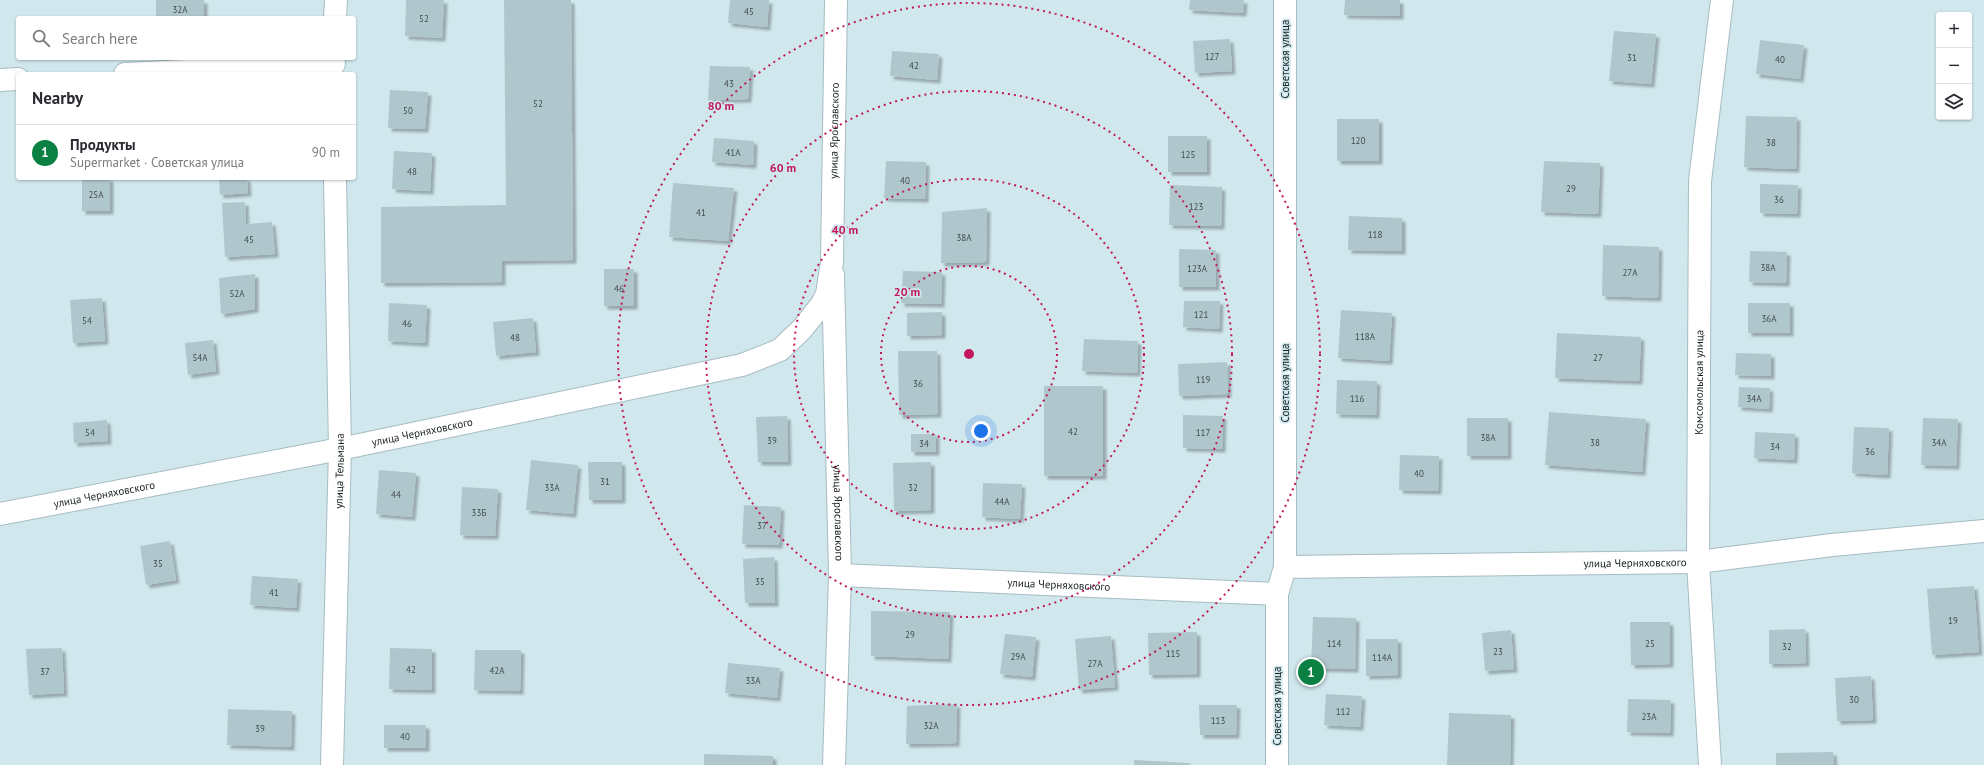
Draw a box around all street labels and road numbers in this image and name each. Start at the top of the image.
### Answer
street label: Советская улица [1278,20,1292,98]
street label: улица Ярославского [826,82,842,179]
street label: Комсомольская улица [1692,330,1706,435]
street label: Советская улица [1278,344,1292,422]
street label: улица Черняховского [370,414,474,449]
street label: улица Тельмана [331,433,347,509]
street label: улица Ярославского [830,465,847,561]
street label: улица Черняховского [52,478,156,511]
street label: улица Черняховского [1583,555,1687,570]
street label: улица Черняховского [1007,575,1111,594]
street label: Советская улица [1270,667,1284,745]

